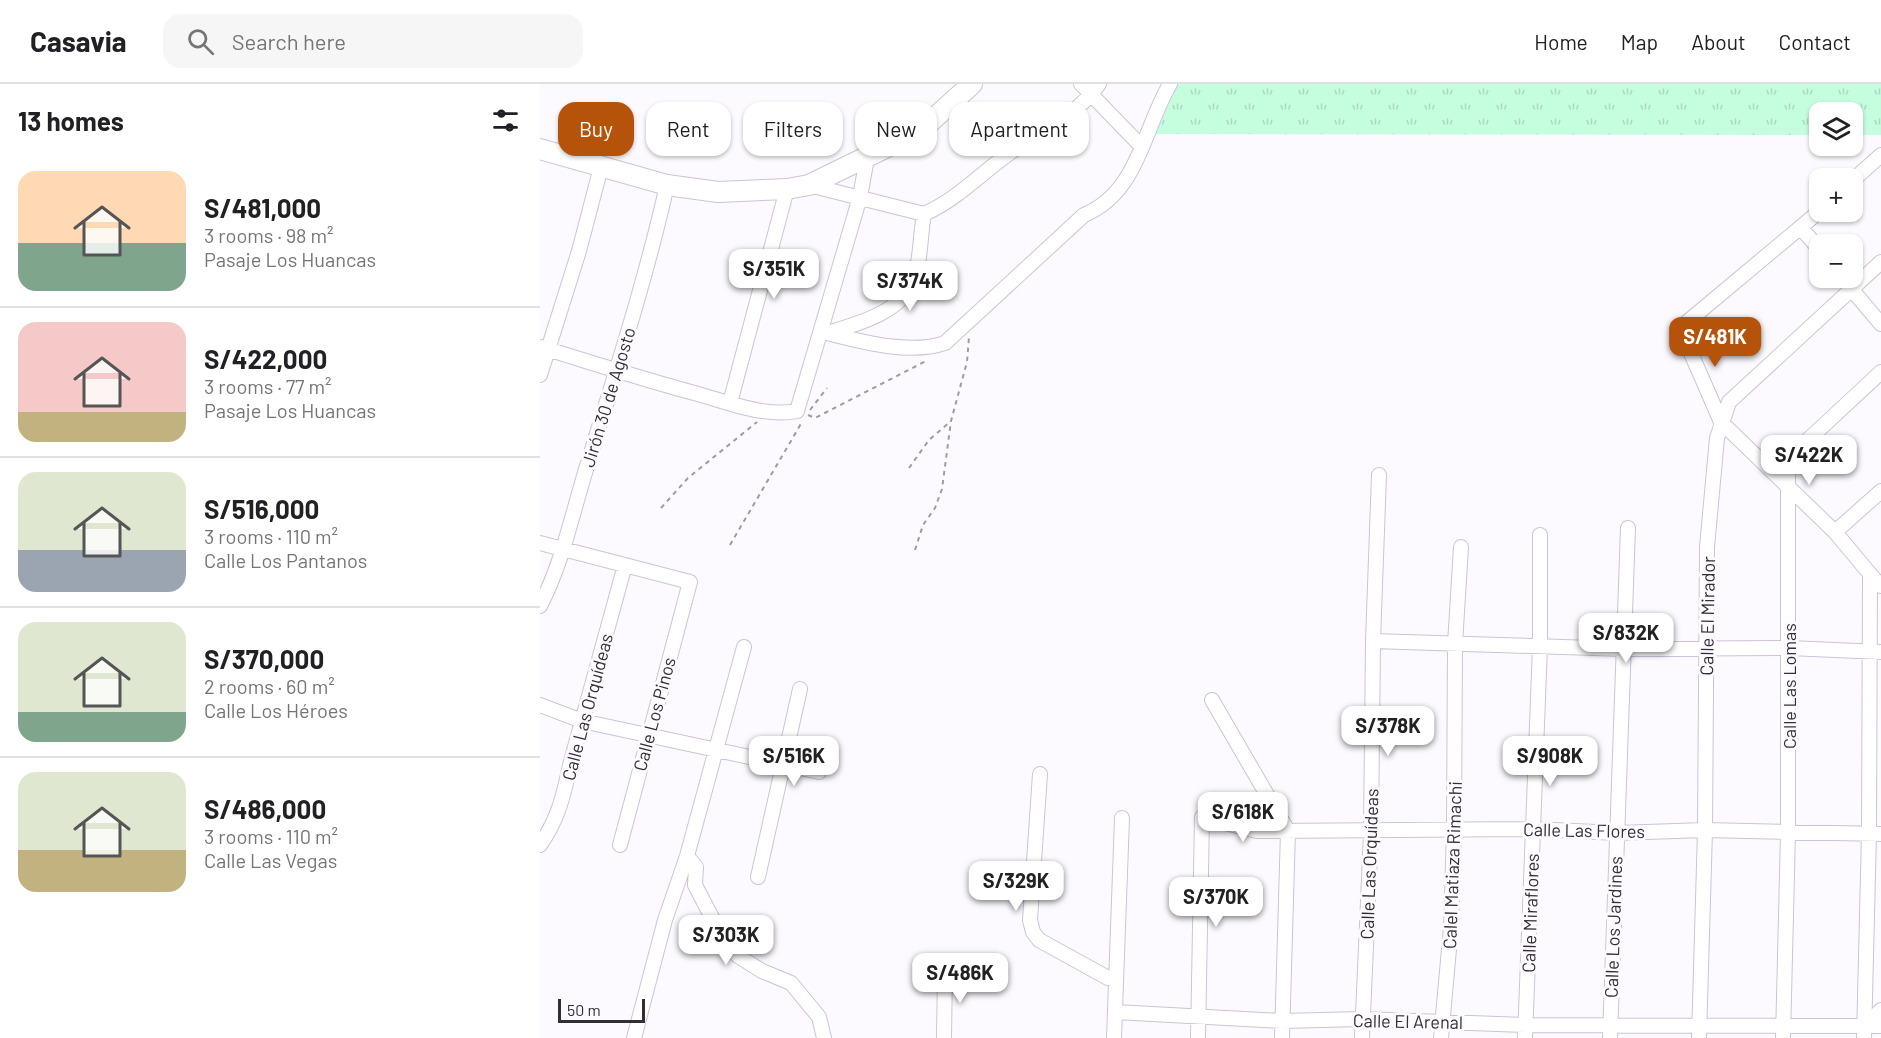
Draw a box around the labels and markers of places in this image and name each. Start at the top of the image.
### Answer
pin: S/351K [725,249,823,300]
pin: S/374K [861,261,959,312]
pin: S/481K [1666,317,1764,368]
pin: S/422K [1760,435,1858,486]
pin: S/832K [1577,613,1675,664]
pin: S/378K [1339,706,1437,757]
pin: S/516K [745,736,843,787]
pin: S/908K [1501,736,1599,787]
pin: S/618K [1194,792,1292,843]
pin: S/329K [967,861,1065,912]
pin: S/370K [1167,877,1265,928]
pin: S/303K [677,915,775,966]
pin: S/486K [911,953,1009,1004]

